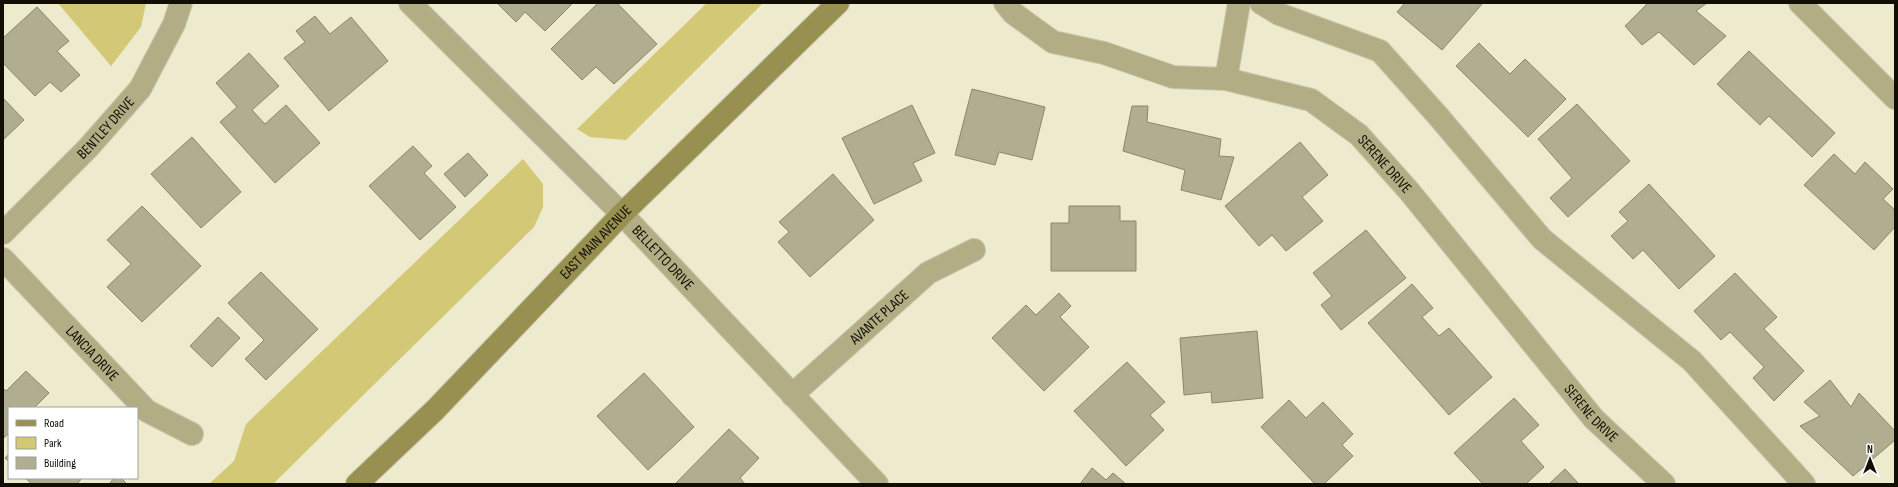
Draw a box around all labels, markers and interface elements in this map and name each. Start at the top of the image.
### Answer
street label: BENTLEY DRIVE [73,93,139,163]
street label: SERENE DRIVE [1353,131,1415,197]
street label: EAST MAIN AVENUE [556,201,636,283]
street label: BELLETTO DRIVE [628,221,698,294]
street label: AVANTE PLACE [845,286,913,349]
street label: LANCIA DRIVE [61,322,123,385]
street label: SERENE DRIVE [1560,381,1622,447]
legend [8,407,138,479]
text: Road [44,416,64,431]
text: Park [44,436,62,451]
north arrow [1850,439,1890,479]
text: N [1867,443,1873,456]
text: Building [44,456,76,471]

